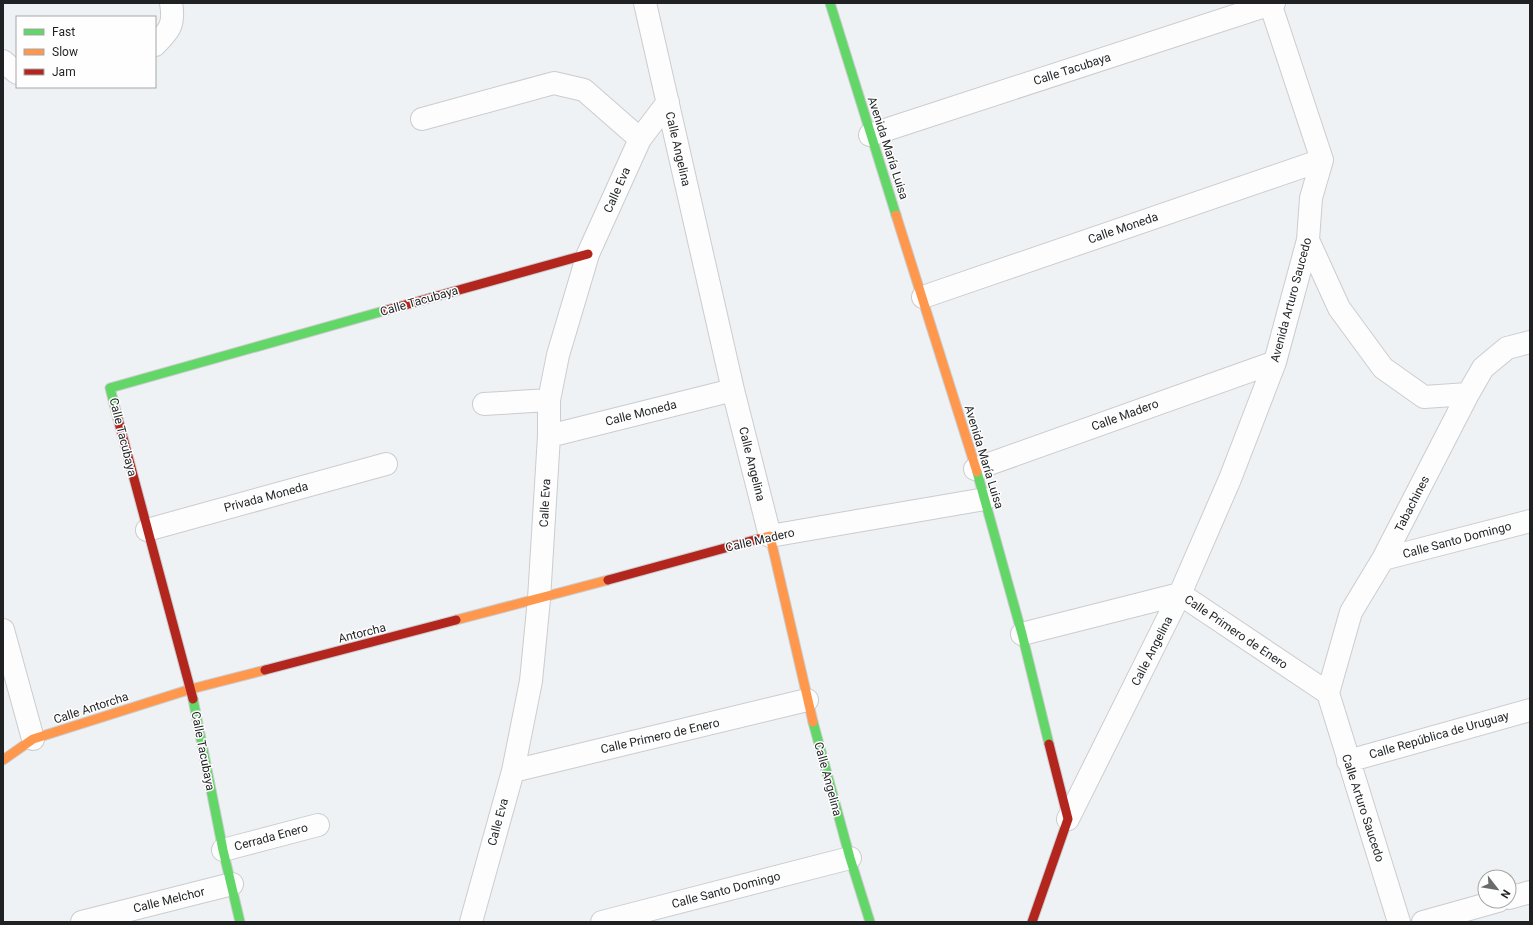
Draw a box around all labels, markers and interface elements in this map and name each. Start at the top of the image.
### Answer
legend [16,16,156,88]
text: Fast [52,25,75,39]
text: Slow [52,45,78,59]
street label: Calle Tacubaya [1032,50,1112,88]
text: Jam [52,65,76,79]
street label: Avenida María Luisa [865,95,911,201]
street label: Calle Angelina [663,110,693,188]
street label: Calle Eva [601,165,633,215]
street label: Calle Moneda [1086,209,1160,247]
street label: Avenida Arturo Saucedo [1268,236,1314,364]
street label: Calle Tacubaya [378,283,460,319]
street label: Calle Tacubaya [106,396,140,478]
street label: Calle Madero [1090,396,1161,434]
street label: Calle Moneda [604,397,678,429]
street label: Avenida María Luisa [962,404,1006,510]
street label: Calle Angelina [736,425,768,503]
street label: Tabachines [1392,474,1432,534]
street label: Calle Eva [537,478,553,528]
street label: Privada Moneda [222,479,310,515]
street label: Calle Santo Domingo [1401,519,1513,561]
street label: Calle Madero [724,525,796,555]
street label: Calle Primero de Enero [1182,592,1290,672]
street label: Calle Angelina [1128,614,1176,688]
street label: Antorcha [337,620,387,646]
street label: Calle Antorcha [52,689,130,727]
street label: Calle República de Uruguay [1367,708,1511,762]
street label: Calle Tacubaya [188,710,218,792]
street label: Calle Primero de Enero [599,715,721,756]
street label: Calle Angelina [811,740,845,818]
street label: Calle Arturo Saucedo [1339,752,1387,864]
street label: Calle Eva [485,797,511,847]
street label: Cerrada Enero [233,820,309,854]
street label: Calle Santo Domingo [670,869,782,911]
north arrow [1477,869,1517,909]
street label: Calle Melchor [132,884,206,916]
text: N [1497,887,1513,901]

